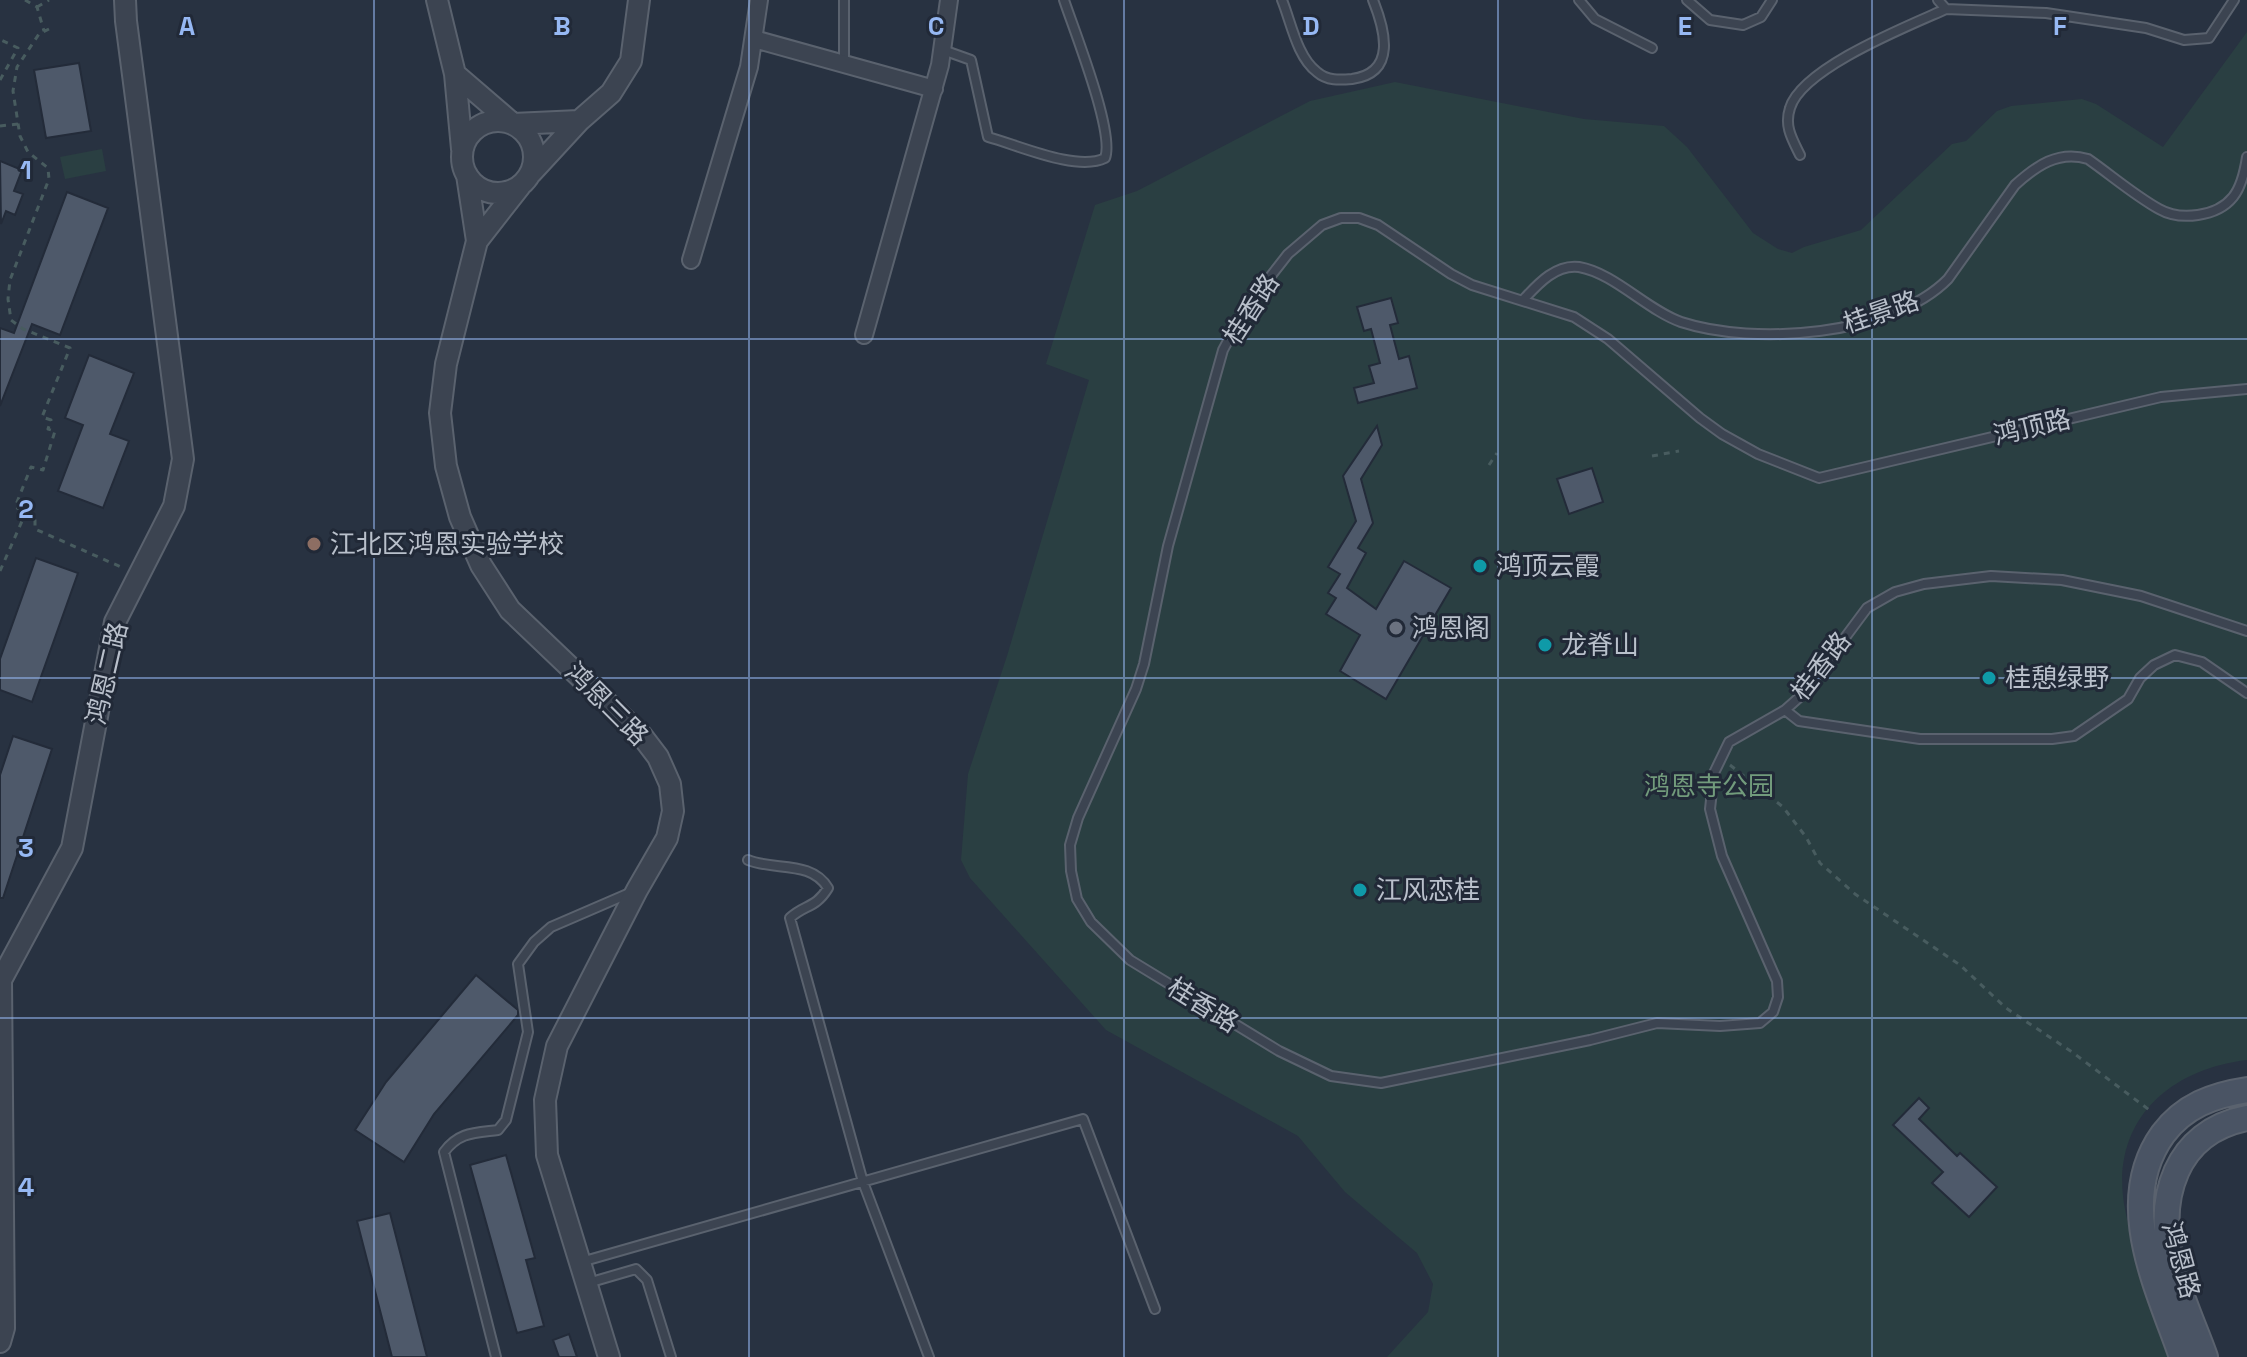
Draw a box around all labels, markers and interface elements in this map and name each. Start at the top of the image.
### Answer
text: A [179,9,196,43]
text: B [553,9,571,43]
text: C [928,9,944,43]
text: D [1302,9,1320,43]
text: E [1678,9,1692,43]
text: F [2053,9,2067,43]
text: 1 [20,153,32,187]
street label: 桂香路 [1215,267,1287,351]
street label: 桂景路 [1839,283,1923,341]
street label: 鸿顶路 [1990,402,2074,452]
text: 2 [18,492,34,526]
place label: 江北区鸿恩实验学校 [330,527,564,561]
marker: 江北区鸿恩实验学校 [305,535,323,553]
place label: 鸿顶云霞 [1496,549,1600,583]
marker: 鸿顶云霞 [1471,557,1489,575]
place label: 鸿恩阁 [1412,611,1490,645]
street label: 鸿恩二路 [79,619,135,727]
marker: 鸿恩阁 [1387,619,1405,637]
street label: 桂香路 [1784,625,1858,707]
place label: 龙脊山 [1561,628,1639,662]
marker: 龙脊山 [1536,636,1554,654]
street label: 鸿恩三路 [558,655,656,753]
place label: 桂憩绿野 [2005,661,2109,695]
marker: 桂憩绿野 [1980,669,1998,687]
park label: 鸿恩寺公园 [1644,769,1774,803]
text: 3 [18,831,34,865]
place label: 江风恋桂 [1376,873,1480,907]
marker: 江风恋桂 [1351,881,1369,899]
street label: 桂香路 [1161,970,1245,1040]
text: 4 [18,1170,34,1204]
street label: 鸿恩路 [2154,1218,2208,1302]

